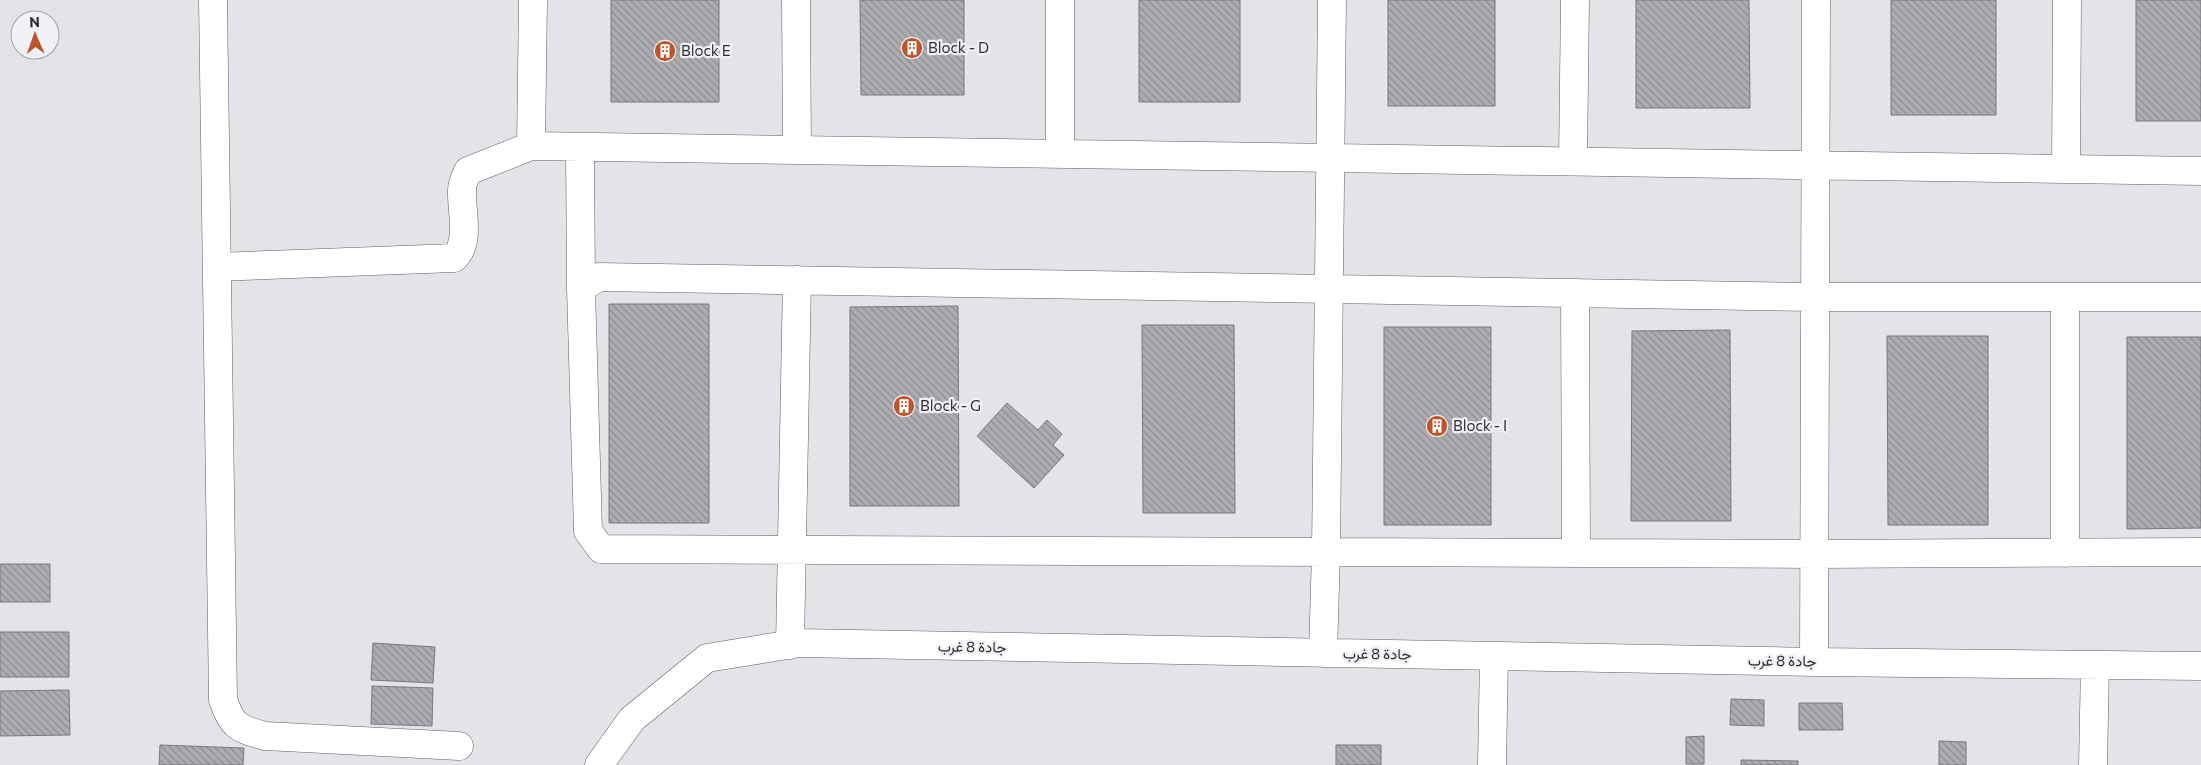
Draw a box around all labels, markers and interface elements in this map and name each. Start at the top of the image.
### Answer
north arrow [10,10,60,60]
text: N [29,13,40,30]
building icon: Block - D [900,36,924,60]
place label: Block - D [928,38,989,56]
building icon: Block E [653,39,677,63]
place label: Block E [681,41,731,59]
building icon: Block - G [892,394,916,418]
place label: Block - G [920,396,981,414]
building icon: Block - I [1425,414,1449,438]
place label: Block - I [1453,416,1507,434]
street label: جادة 8 غرب [938,636,1006,657]
street label: جادة 8 غرب [1343,643,1411,664]
street label: جادة 8 غرب [1748,650,1816,671]

